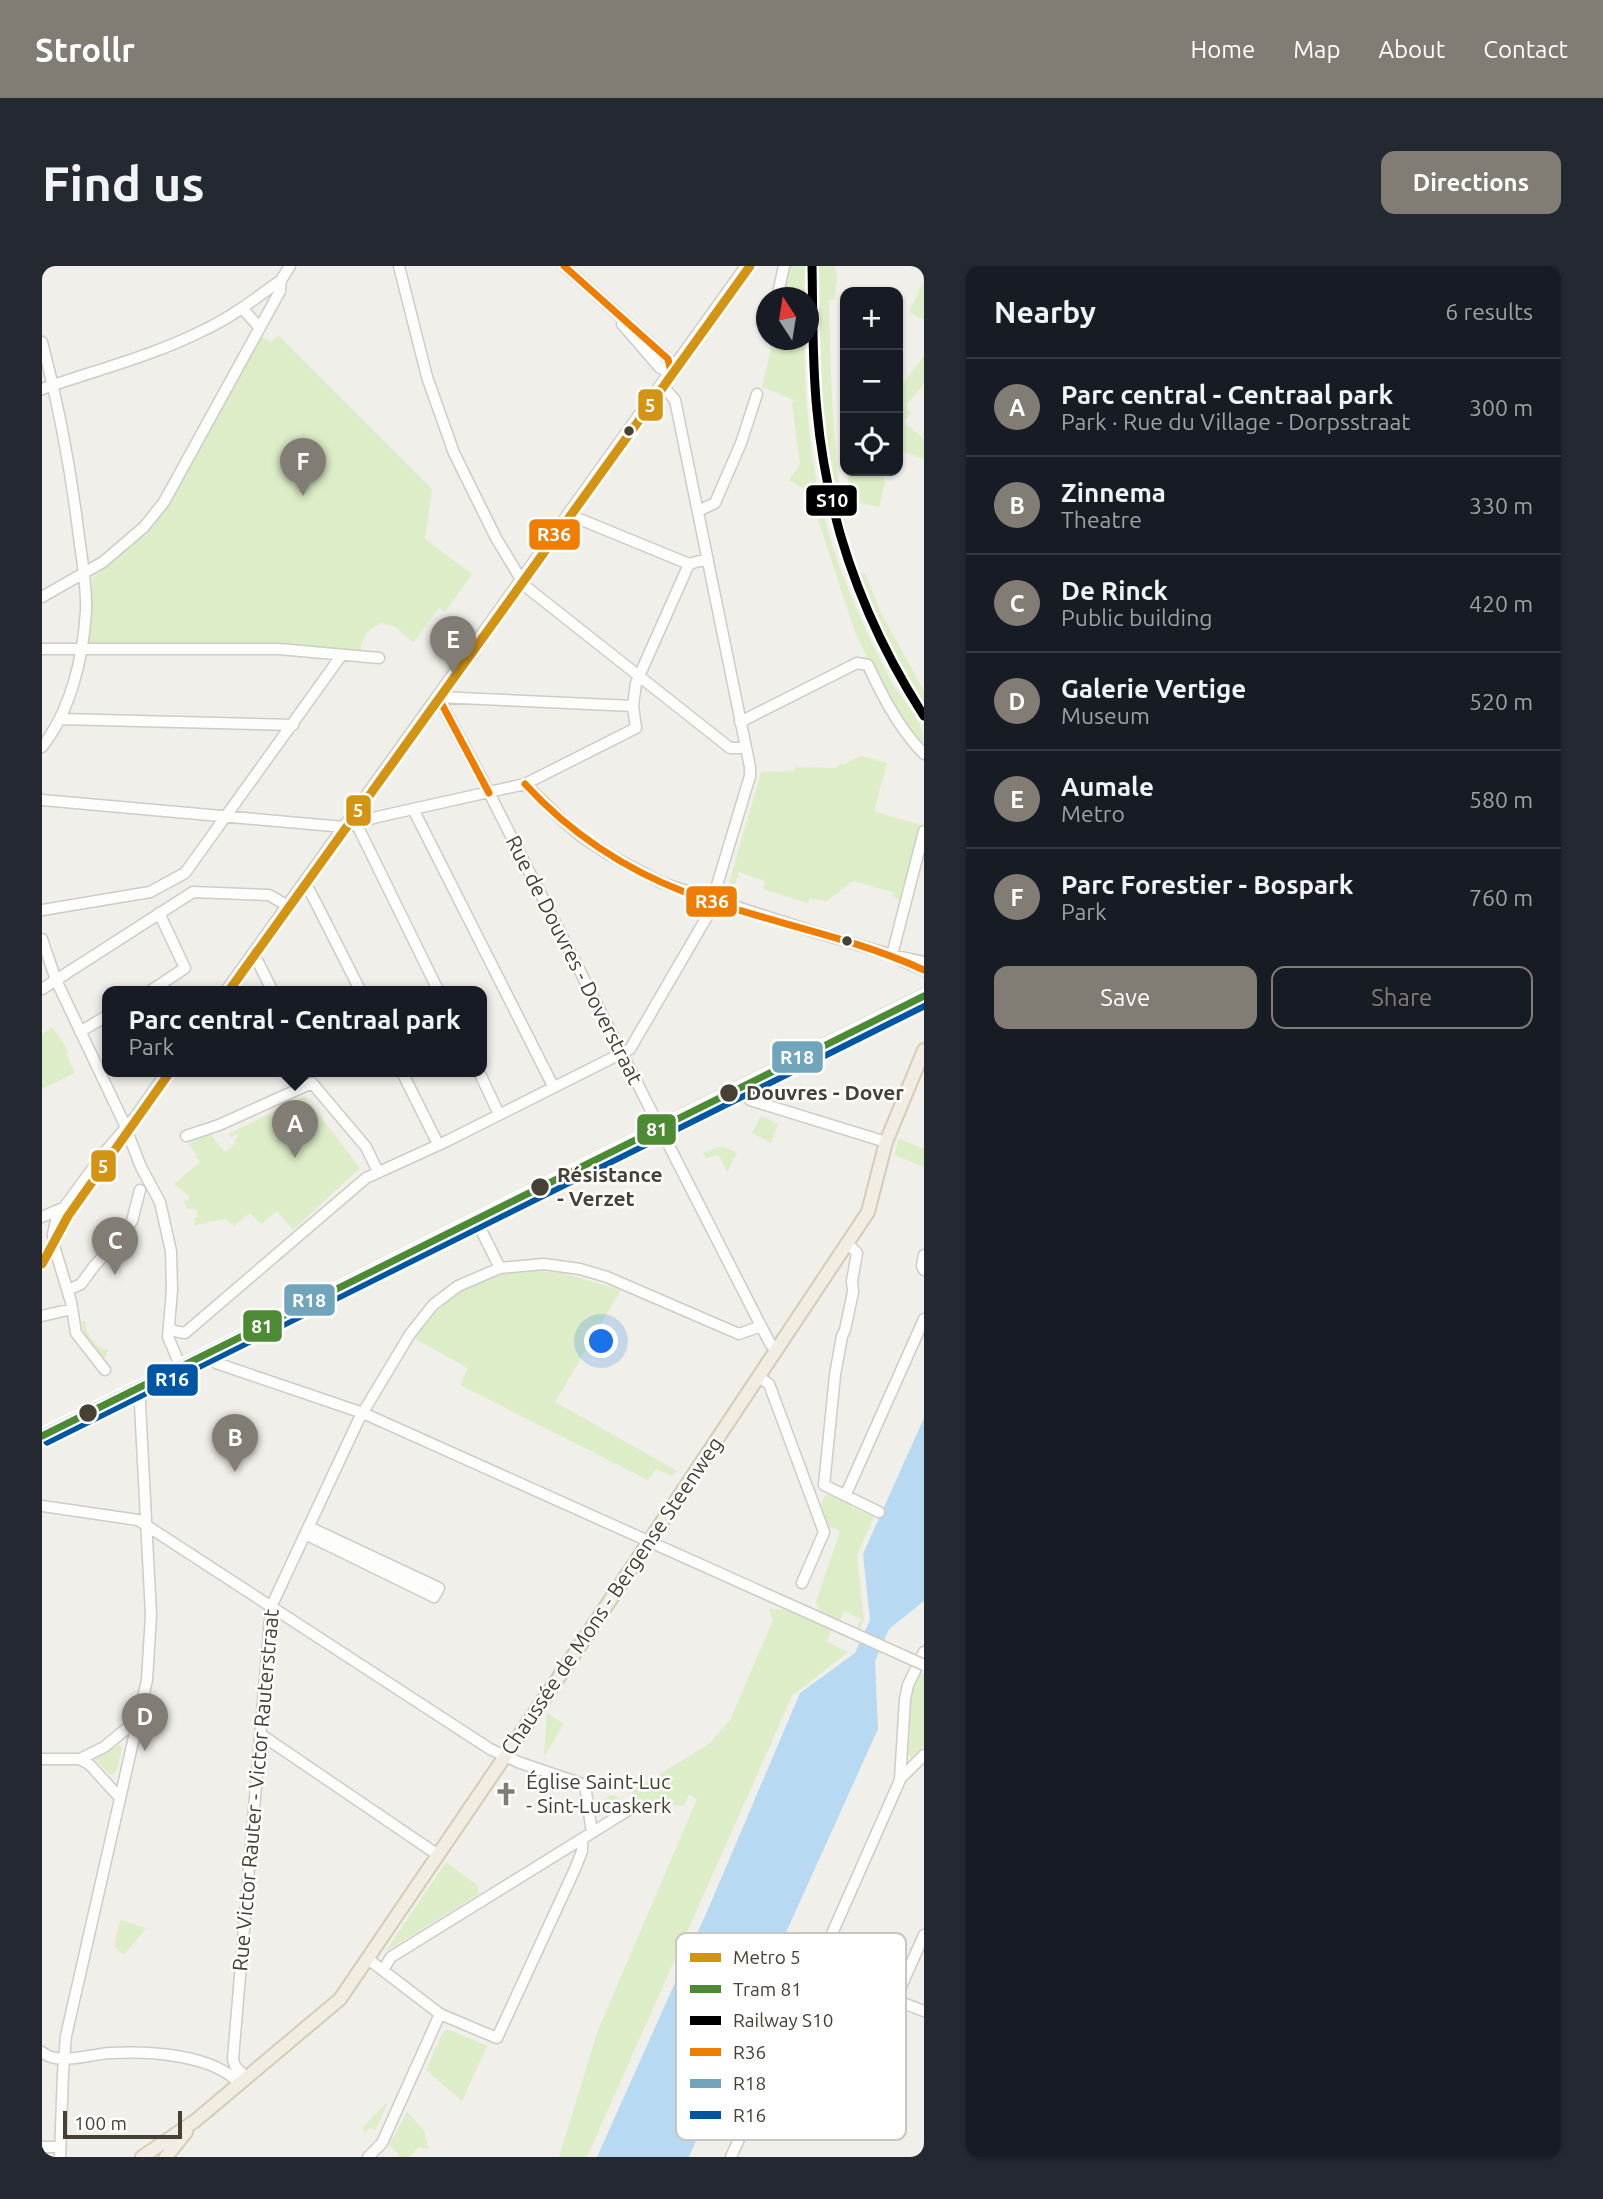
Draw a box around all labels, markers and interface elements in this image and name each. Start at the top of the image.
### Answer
text: Strollr [35,31,135,68]
text: Home [1190,36,1255,63]
text: Map [1293,36,1340,63]
text: About [1378,36,1445,63]
text: Contact [1483,36,1568,63]
button: Directions [1381,151,1561,214]
text: Find us [42,155,205,210]
north arrow [756,287,819,350]
map controls [840,287,903,476]
button: + [840,287,903,350]
text: Nearby [994,295,1096,329]
text: 6 results [1445,299,1533,324]
button: − [840,350,903,413]
text: Parc central - Centraal park [1061,380,1393,409]
line badge: 5 [637,388,664,422]
text: 5 [645,394,655,416]
text: A [1009,395,1025,420]
text: 300 m [1469,395,1533,420]
text: Park · Rue du Village - Dorpsstraat [1061,409,1410,434]
button: locate [840,413,903,476]
unlabelled marker [622,424,636,438]
pin: F [280,438,326,496]
text: Zinnema [1061,478,1166,507]
line badge: S10 [805,484,858,517]
text: S10 [816,489,848,511]
text: B [1009,493,1025,518]
text: 330 m [1469,493,1533,518]
text: Theatre [1061,507,1142,532]
line badge: R36 [528,518,581,551]
text: R36 [537,523,571,545]
text: De Rinck [1061,576,1168,605]
text: C [1010,591,1024,616]
text: 420 m [1469,591,1533,616]
text: Public building [1061,605,1213,630]
pin: E [430,616,476,674]
text: Galerie Vertige [1061,674,1246,703]
text: D [1009,689,1025,714]
text: 520 m [1469,689,1533,714]
text: Museum [1061,703,1150,728]
text: Aumale [1061,772,1154,801]
text: E [1010,787,1024,812]
text: 580 m [1469,787,1533,812]
line badge: 5 [345,794,372,827]
text: 5 [353,799,363,821]
text: Metro [1061,801,1125,826]
street label: Rue de Douvres - Doverstraat [502,831,648,1088]
text: Parc Forestier - Bospark [1061,870,1353,899]
line badge: R36 [685,885,738,918]
text: F [1011,885,1023,910]
text: 760 m [1469,885,1533,910]
text: R36 [695,890,729,912]
text: Park [1061,899,1107,924]
unlabelled marker [840,934,854,948]
button: Save [994,966,1257,1029]
button: Share [1271,966,1533,1029]
popup [102,986,487,1077]
text: Parc central - Centraal park [129,1005,461,1034]
text: Park [129,1034,174,1059]
line badge: R18 [771,1040,824,1074]
text: R18 [780,1046,814,1068]
place label: Douvres - Dover [746,1080,904,1104]
marker: Douvres - Dover [718,1082,740,1104]
pin: A [272,1100,318,1158]
line badge: 81 [636,1113,677,1146]
text: 81 [646,1118,668,1140]
line badge: 5 [90,1149,117,1183]
text: 5 [98,1155,108,1177]
place label: Résistance - Verzet [557,1162,663,1210]
marker: Résistance - Verzet [529,1176,551,1198]
pin: C [92,1217,138,1275]
line badge: R18 [283,1283,336,1317]
text: R18 [292,1289,326,1311]
line badge: 81 [242,1309,283,1343]
text: 81 [251,1315,273,1337]
your location [584,1324,618,1358]
line badge: R16 [146,1363,199,1397]
text: R16 [155,1368,189,1390]
unlabelled marker [77,1402,99,1424]
pin: B [212,1414,258,1472]
street label: Chaussée de Mons - Bergense Steenweg [495,1432,727,1759]
street label: Rue Victor Rauter - Victor Rauterstraat [227,1608,283,1972]
pin: D [122,1693,168,1751]
place label: Église Saint-Luc - Sint-Lucaskerk [526,1769,672,1817]
church icon: Église Saint-Luc - Sint-Lucaskerk [492,1780,520,1808]
legend [676,1933,906,2140]
text: Metro 5 [733,1946,801,1968]
text: Tram 81 [733,1978,802,2000]
text: Railway S10 [733,2009,834,2031]
text: R36 [733,2041,766,2063]
text: R18 [733,2072,766,2094]
text: R16 [733,2104,766,2126]
scale bar [63,2108,182,2140]
text: 100 m [74,2112,127,2134]

